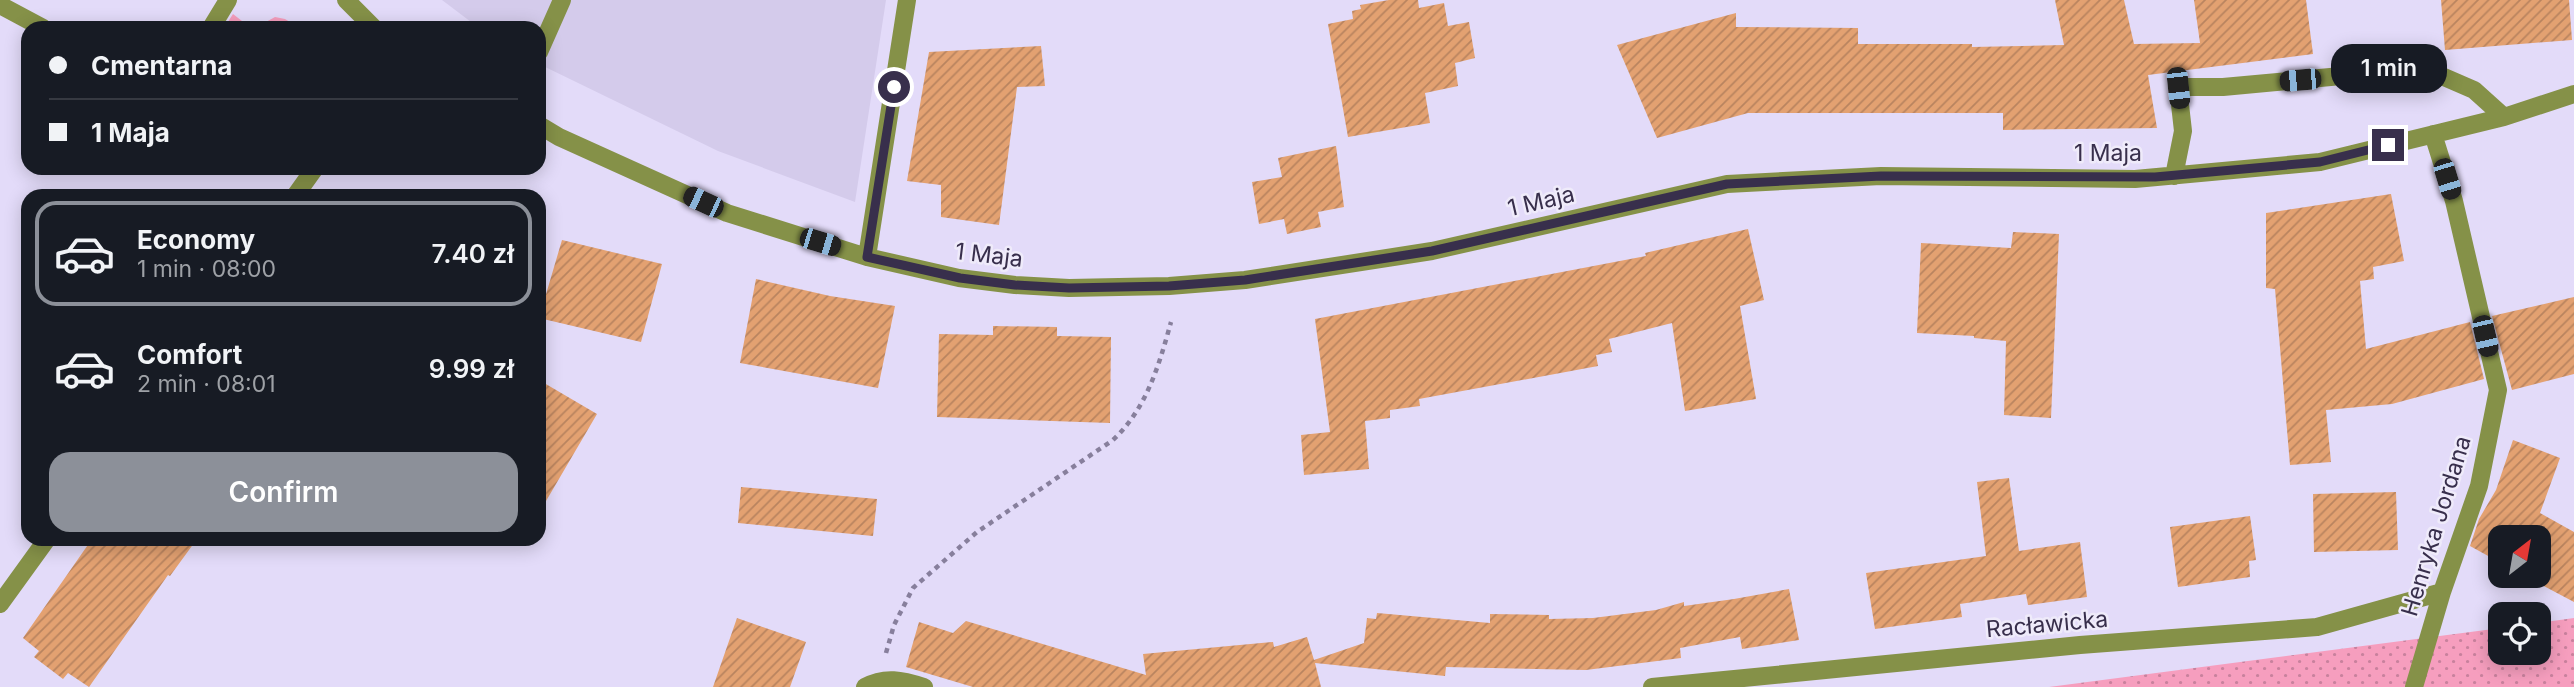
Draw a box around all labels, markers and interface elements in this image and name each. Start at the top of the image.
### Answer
callout: 1 min [2330,44,2446,92]
text: Cmentarna [91,50,232,81]
text: 1 min [2361,54,2417,82]
car [2166,66,2191,110]
car [2279,68,2322,92]
route start [878,71,910,103]
text: 1 Maja [91,117,170,148]
route end [2372,129,2404,161]
street label: 1 Maja [2074,139,2142,167]
car [2431,156,2464,202]
street label: 1 Maja [1505,180,1577,222]
car [680,184,727,220]
icon: car [53,222,116,285]
text: Economy [137,224,255,255]
car [797,226,844,258]
street label: 1 Maja [954,237,1024,273]
text: 7.40 zł [431,238,514,269]
text: 1 min · 08:00 [137,255,276,283]
car [2471,313,2500,359]
icon: car [53,337,116,400]
text: Comfort [137,339,242,370]
text: 9.99 zł [429,353,514,384]
text: 2 min · 08:01 [137,370,276,398]
street label: Henryka Jordana [2395,433,2477,619]
button: Confirm [49,452,518,532]
north arrow [2488,525,2552,588]
map controls [2488,525,2551,665]
button: locate [2488,602,2551,665]
street label: Racławicka [1985,605,2109,643]

